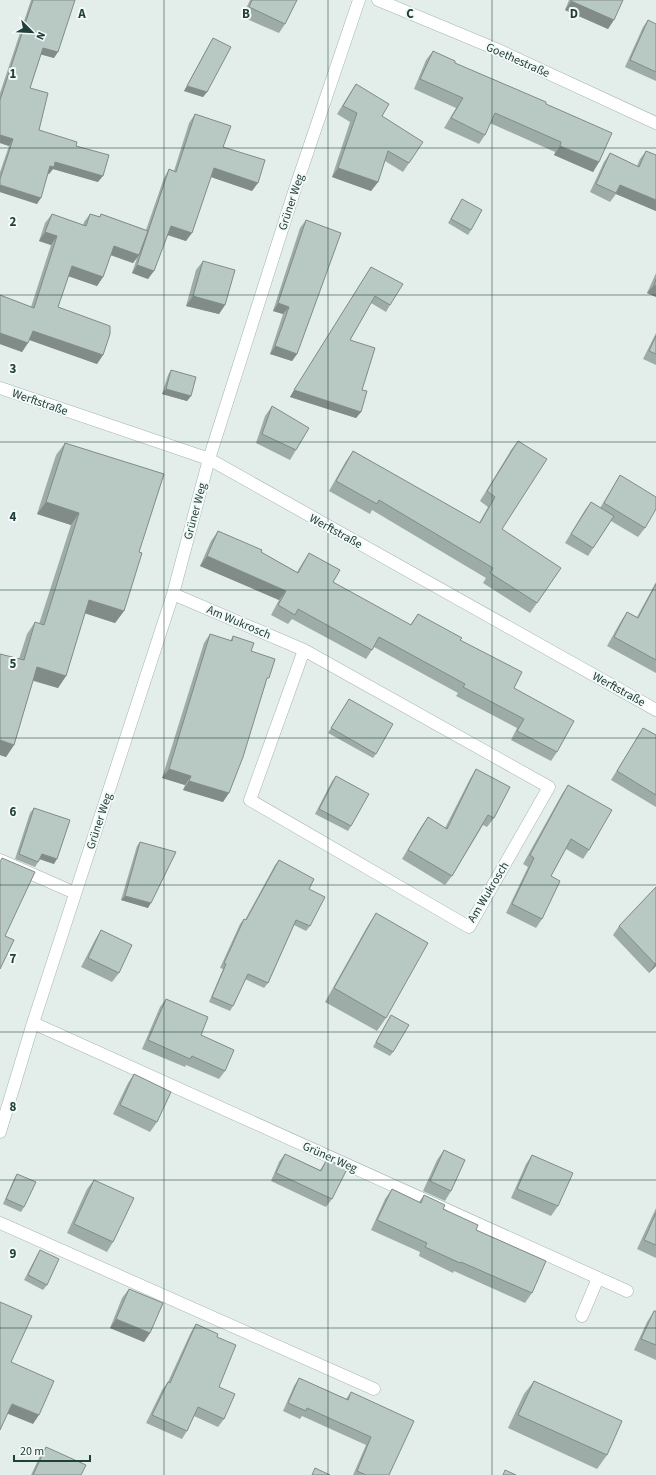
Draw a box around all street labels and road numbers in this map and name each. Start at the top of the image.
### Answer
street label: Goethestraße [483,39,552,82]
street label: Grüner Weg [274,172,309,233]
street label: Werftstraße [10,385,70,420]
street label: Grüner Weg [180,481,211,542]
street label: Werftstraße [306,510,365,553]
street label: Am Wukrosch [204,601,274,644]
street label: Werftstraße [589,668,648,711]
street label: Grüner Weg [82,791,117,852]
street label: Am Wukrosch [464,859,513,926]
street label: Grüner Weg [300,1138,360,1177]

